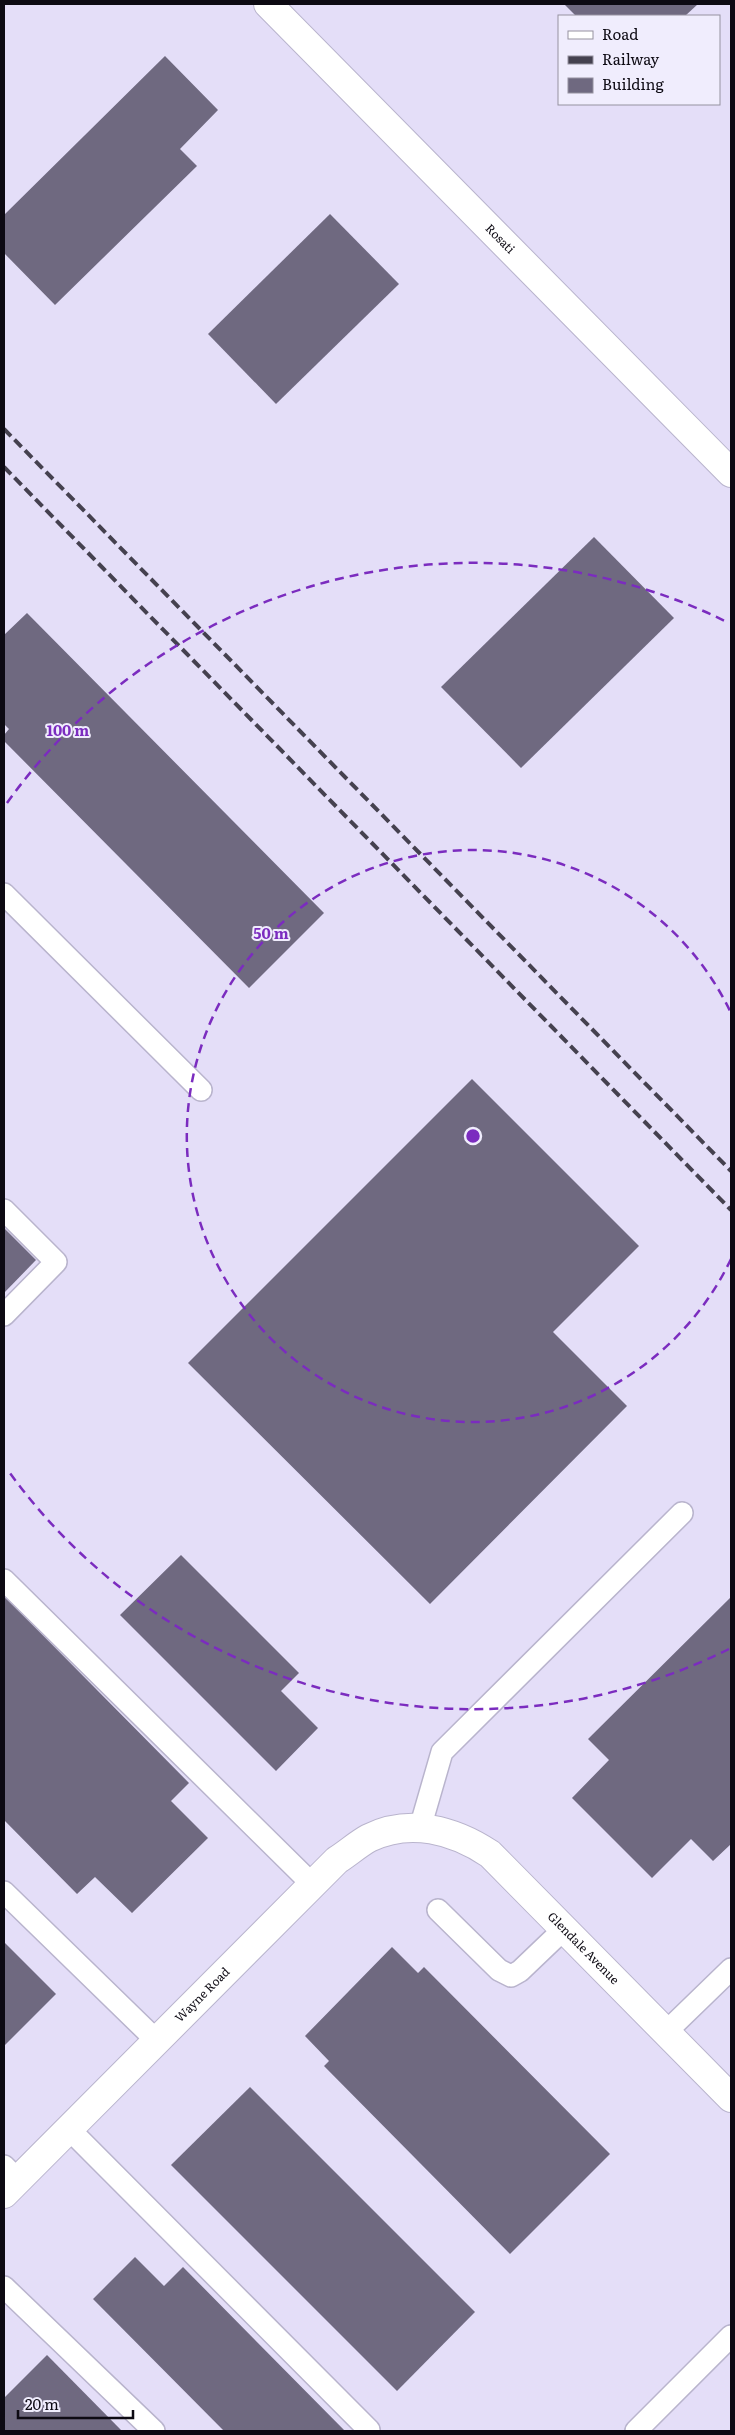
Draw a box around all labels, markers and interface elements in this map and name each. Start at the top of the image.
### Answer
legend [558,15,720,105]
text: Road [602,22,638,45]
text: Railway [602,47,660,70]
text: Building [602,72,664,95]
street label: Rosati [482,219,519,257]
text: 100 m [47,718,89,741]
text: 50 m [253,921,289,944]
centre of rings [464,1127,482,1145]
street label: Glendale Avenue [544,1907,624,1988]
street label: Wayne Road [170,1962,234,2026]
scale bar [18,2388,132,2420]
text: 20 m [25,2392,59,2415]

